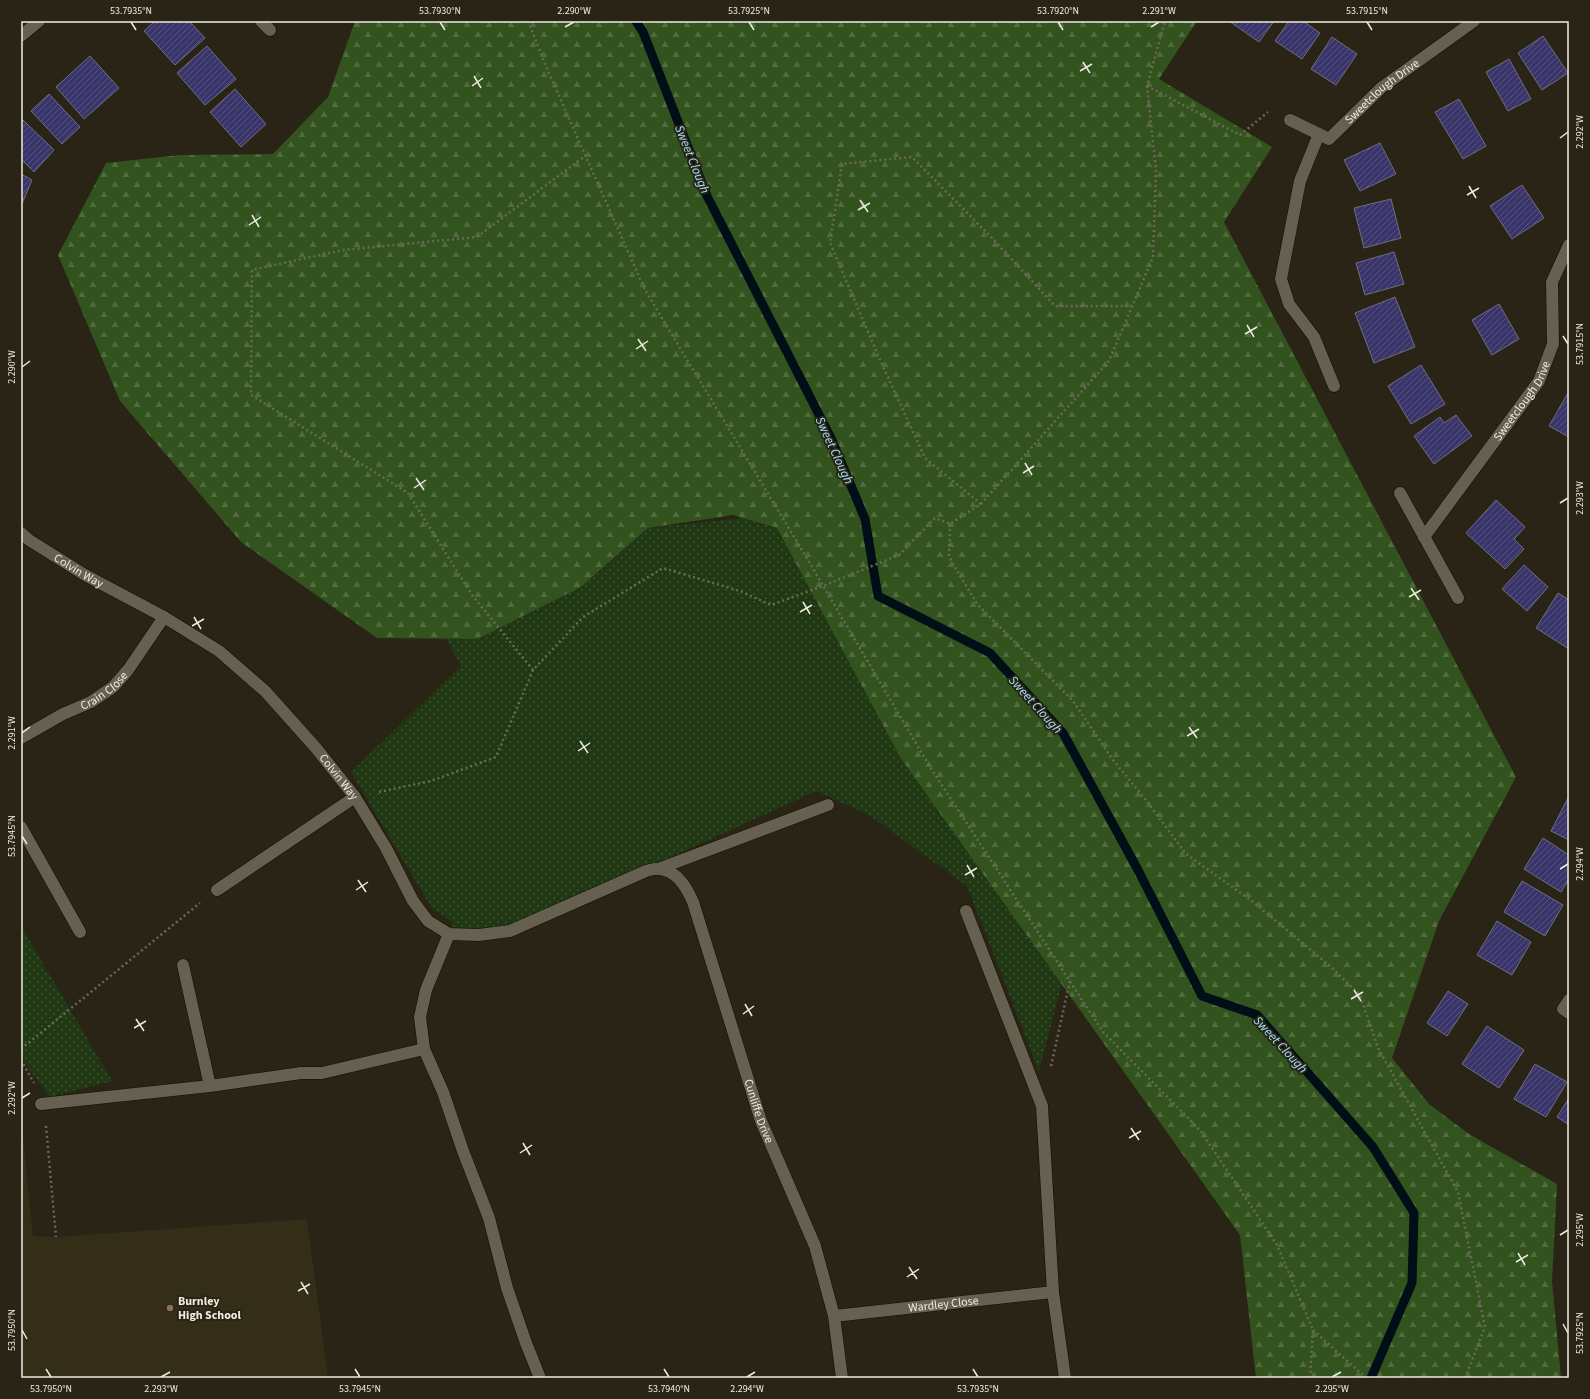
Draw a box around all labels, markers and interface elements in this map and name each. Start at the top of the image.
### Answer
text: 53.7935°N [110,4,152,18]
text: 53.7930°N [419,4,461,18]
text: 2.290°W [557,4,591,18]
text: 53.7925°N [728,4,770,18]
text: 53.7920°N [1037,4,1079,18]
text: 2.291°W [1142,4,1176,18]
text: 53.7915°N [1346,4,1388,18]
street label: Sweetclough Drive [1341,55,1423,128]
text: 2.292°W [1573,115,1587,149]
water label: Sweet Clough [670,122,714,196]
text: 53.7915°N [1573,323,1587,365]
text: 2.290°W [5,350,19,384]
street label: Sweetclough Drive [1490,359,1555,445]
water label: Sweet Clough [811,414,858,487]
text: 2.293°W [1573,481,1587,515]
street label: Colvin Way [50,550,107,592]
street label: Crain Close [78,668,132,715]
water label: Sweet Clough [1004,672,1066,738]
text: 2.291°W [5,716,19,750]
street label: Colvin Way [315,750,362,804]
text: 53.7945°N [5,815,19,857]
text: 2.294°W [1573,847,1587,881]
water label: Sweet Clough [1249,1012,1312,1077]
street label: Cunliffe Drive [739,1077,778,1146]
text: 2.292°W [5,1081,19,1115]
text: 2.295°W [1573,1213,1587,1247]
street label: Wardley Close [907,1292,979,1317]
place label: Burnley High School [178,1293,242,1324]
marker: Burnley High School [165,1303,175,1313]
text: 53.7950°N [5,1309,19,1351]
text: 53.7925°N [1573,1312,1587,1354]
text: 53.7950°N [30,1382,72,1396]
text: 2.293°W [144,1382,178,1396]
text: 53.7945°N [339,1382,381,1396]
text: 53.7940°N [648,1382,690,1396]
text: 2.294°W [730,1382,764,1396]
text: 53.7935°N [957,1382,999,1396]
text: 2.295°W [1315,1382,1349,1396]

